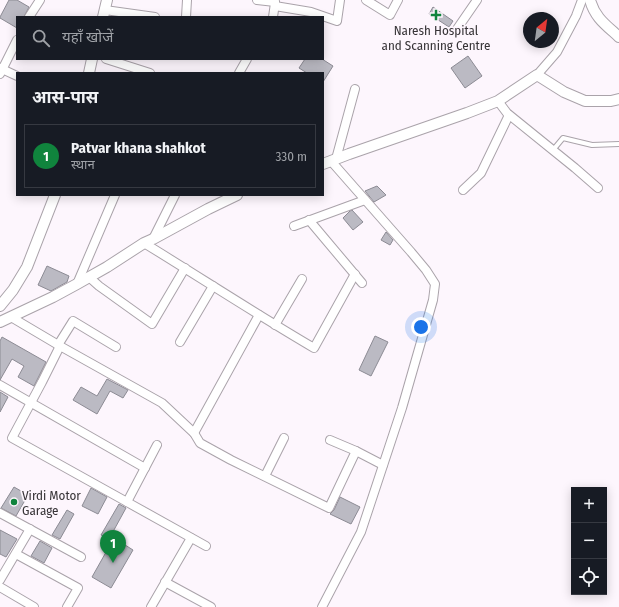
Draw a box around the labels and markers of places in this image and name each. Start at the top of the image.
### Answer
marker: Naresh Hospital and Scanning Centre [430,9,442,21]
place label: Naresh Hospital and Scanning Centre [382,23,490,53]
place label: Virdi Motor Garage [22,488,81,518]
marker: Virdi Motor Garage [9,497,19,507]
pin: 1 [100,530,126,563]

